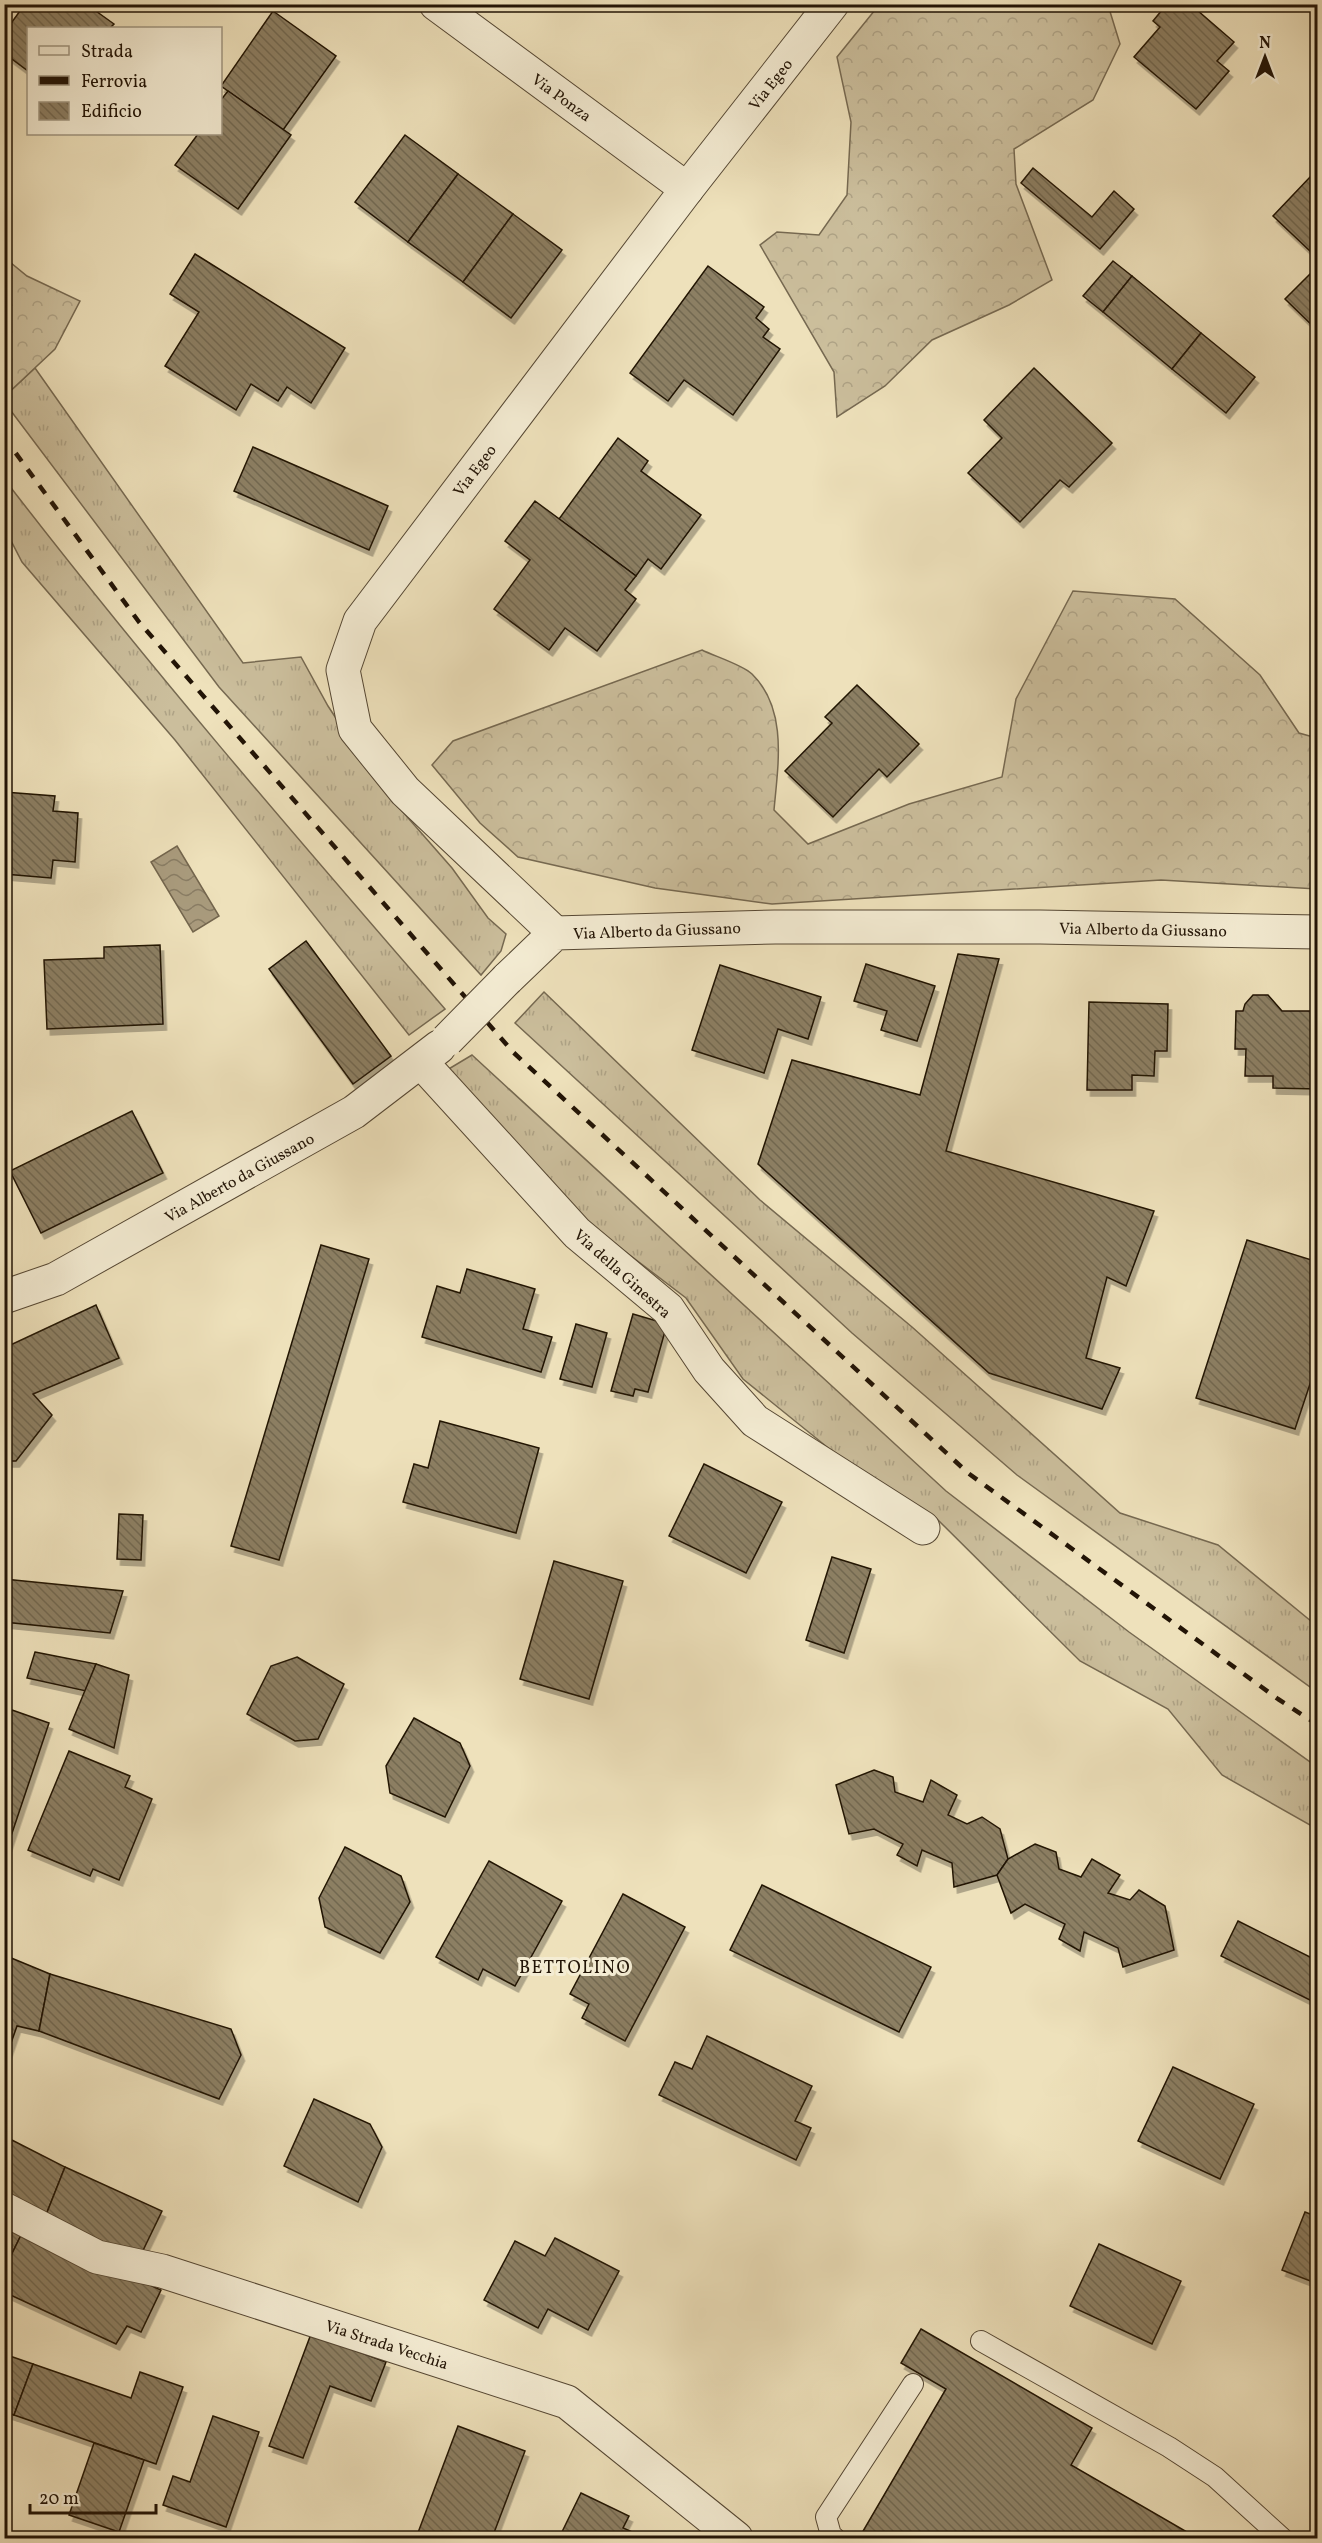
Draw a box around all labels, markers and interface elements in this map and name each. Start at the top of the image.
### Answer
legend [27,27,222,135]
north arrow [1235,27,1295,87]
text: N [1259,33,1271,55]
text: Strada [81,40,133,65]
street label: Via Egeo [744,55,799,116]
street label: Via Ponza [526,69,595,128]
text: Ferrovia [81,70,147,95]
text: Edificio [81,100,142,125]
street label: Via Egeo [449,441,502,502]
street label: Via Alberto da Giussano [573,918,741,946]
street label: Via Alberto da Giussano [1059,919,1227,943]
street label: Via Alberto da Giussano [161,1128,319,1229]
street label: Via della Ginestra [568,1225,675,1324]
district label: BETTOLINO [519,1956,631,1981]
street label: Via Strada Vecchia [322,2316,451,2376]
scale bar [30,2477,156,2515]
text: 20 m [39,2487,79,2512]

